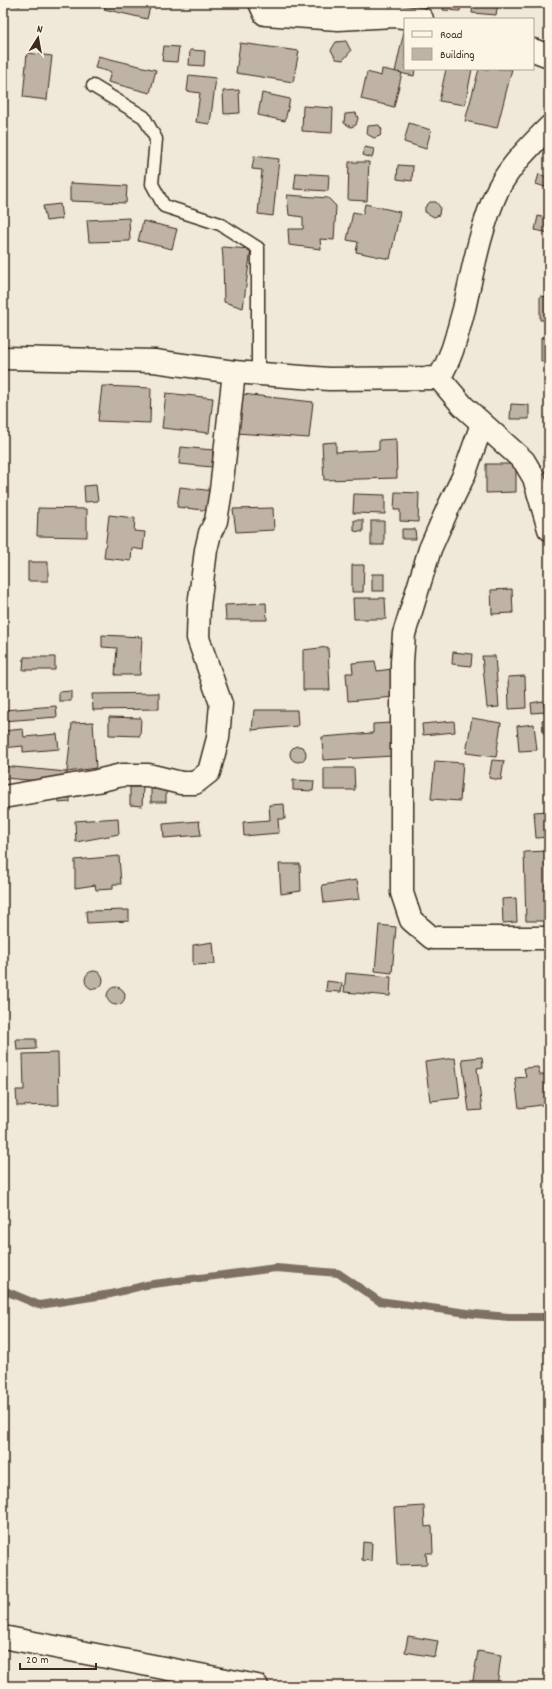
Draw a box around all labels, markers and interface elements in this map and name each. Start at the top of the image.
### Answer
north arrow [18,18,58,58]
legend [404,18,534,70]
text: N [35,22,44,39]
text: Road [440,27,462,44]
text: Building [440,47,475,64]
scale bar [20,1645,96,1671]
text: 20 m [26,1652,49,1669]

